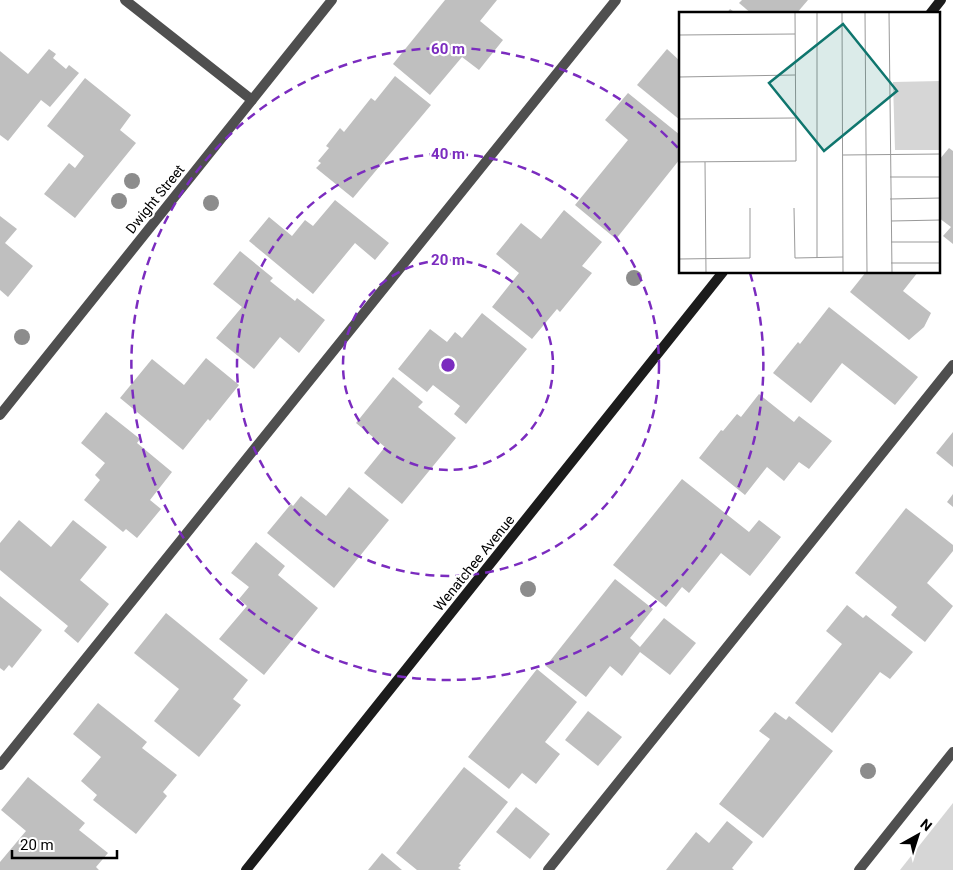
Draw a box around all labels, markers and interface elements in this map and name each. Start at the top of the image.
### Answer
inset map [679,12,940,274]
text: 60 m [431,40,465,58]
text: 40 m [431,145,465,163]
street label: Dwight Street [122,161,188,237]
text: 20 m [431,251,465,269]
centre of rings [439,356,457,374]
street label: Wenatchee Avenue [430,512,518,614]
north arrow [893,810,943,860]
text: N [917,816,935,834]
scale bar [12,828,118,860]
text: 20 m [20,836,54,854]

